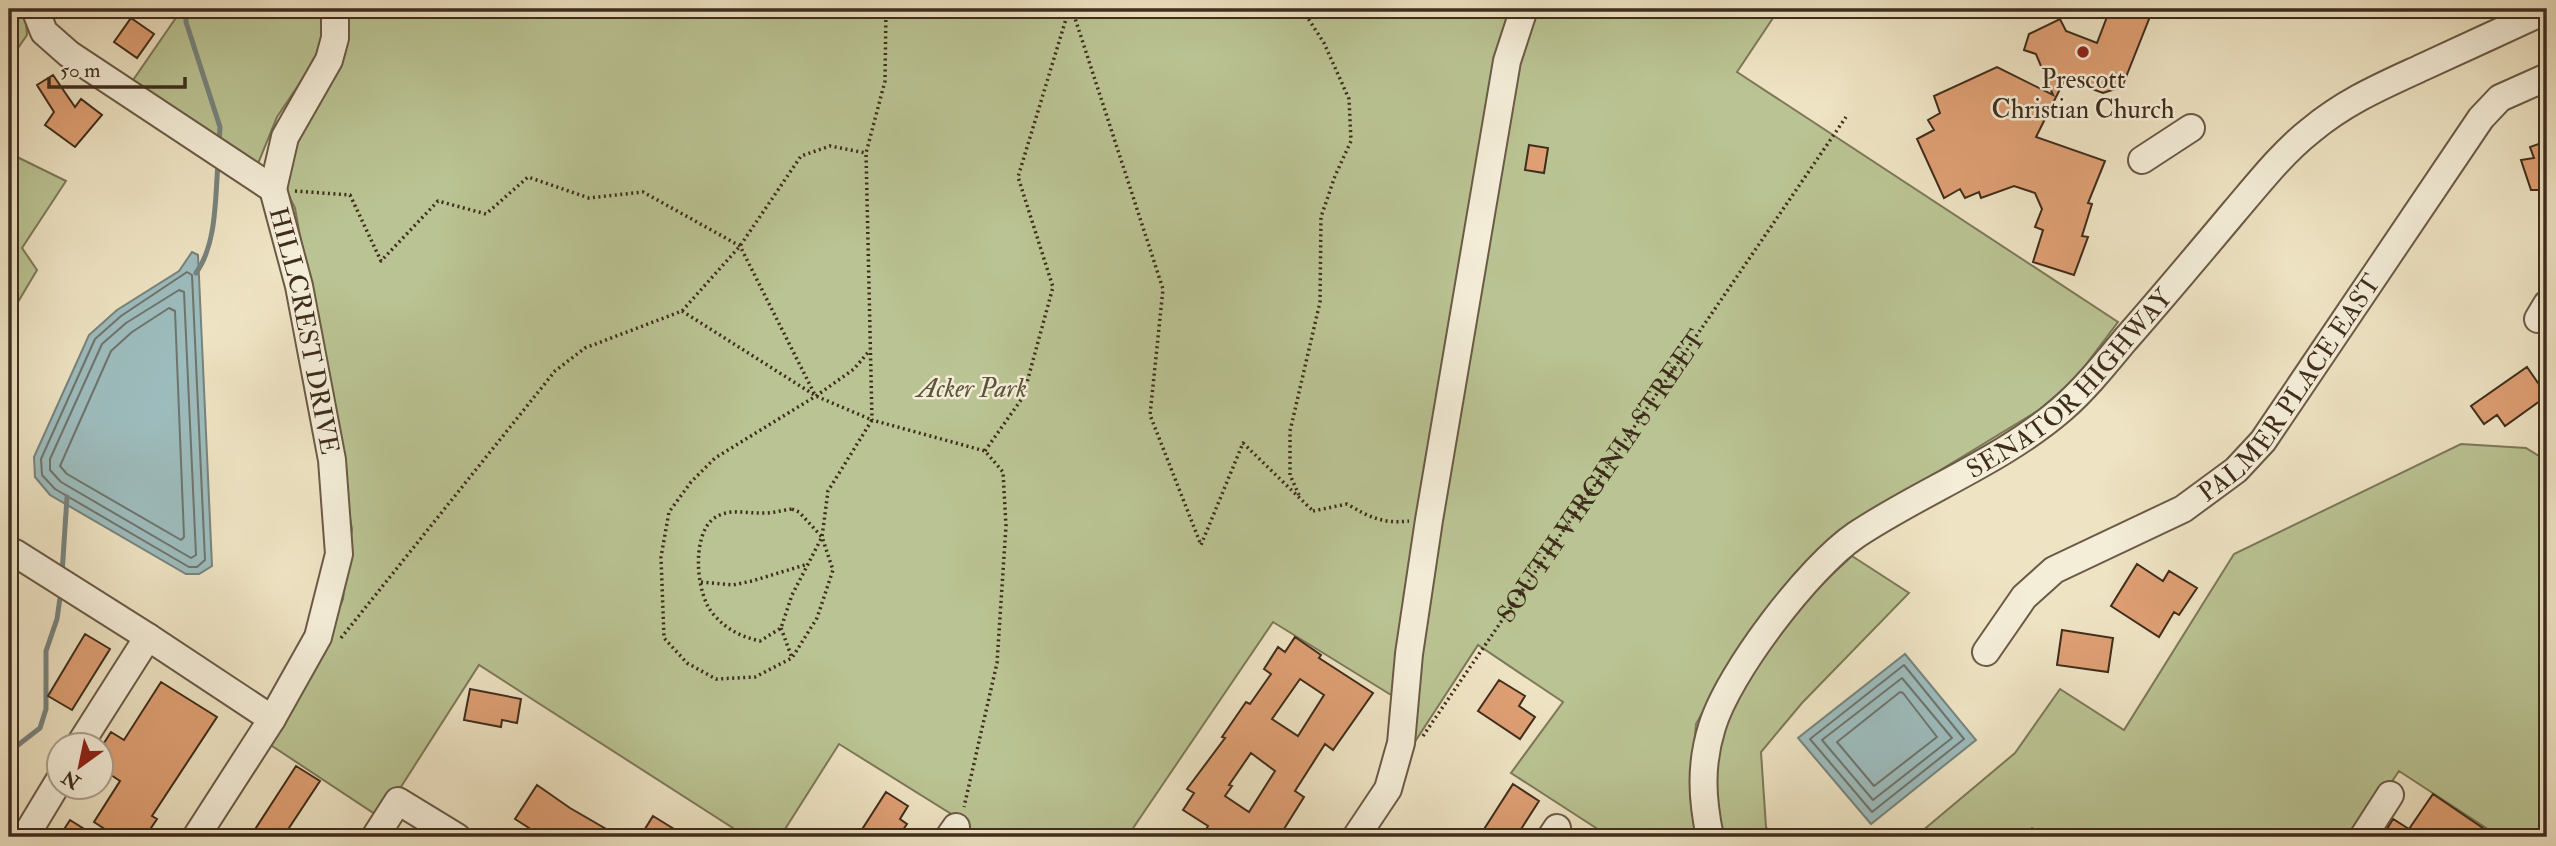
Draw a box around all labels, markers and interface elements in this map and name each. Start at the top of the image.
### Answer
marker: Prescott Christian Church [2075,44,2091,60]
scale bar [49,46,186,90]
text: 50 m [60,57,101,84]
place label: Prescott Christian Church [1992,64,2175,126]
street label: HILLCREST DRIVE [262,204,346,457]
street label: PALMER PLACE EAST [2192,268,2388,509]
street label: SENATOR HIGHWAY [1961,281,2180,486]
street label: SOUTH VIRGINIA STREET [1490,324,1713,629]
park label: Acker Park [914,373,1027,405]
north arrow [46,730,116,800]
text: N [57,764,86,795]

